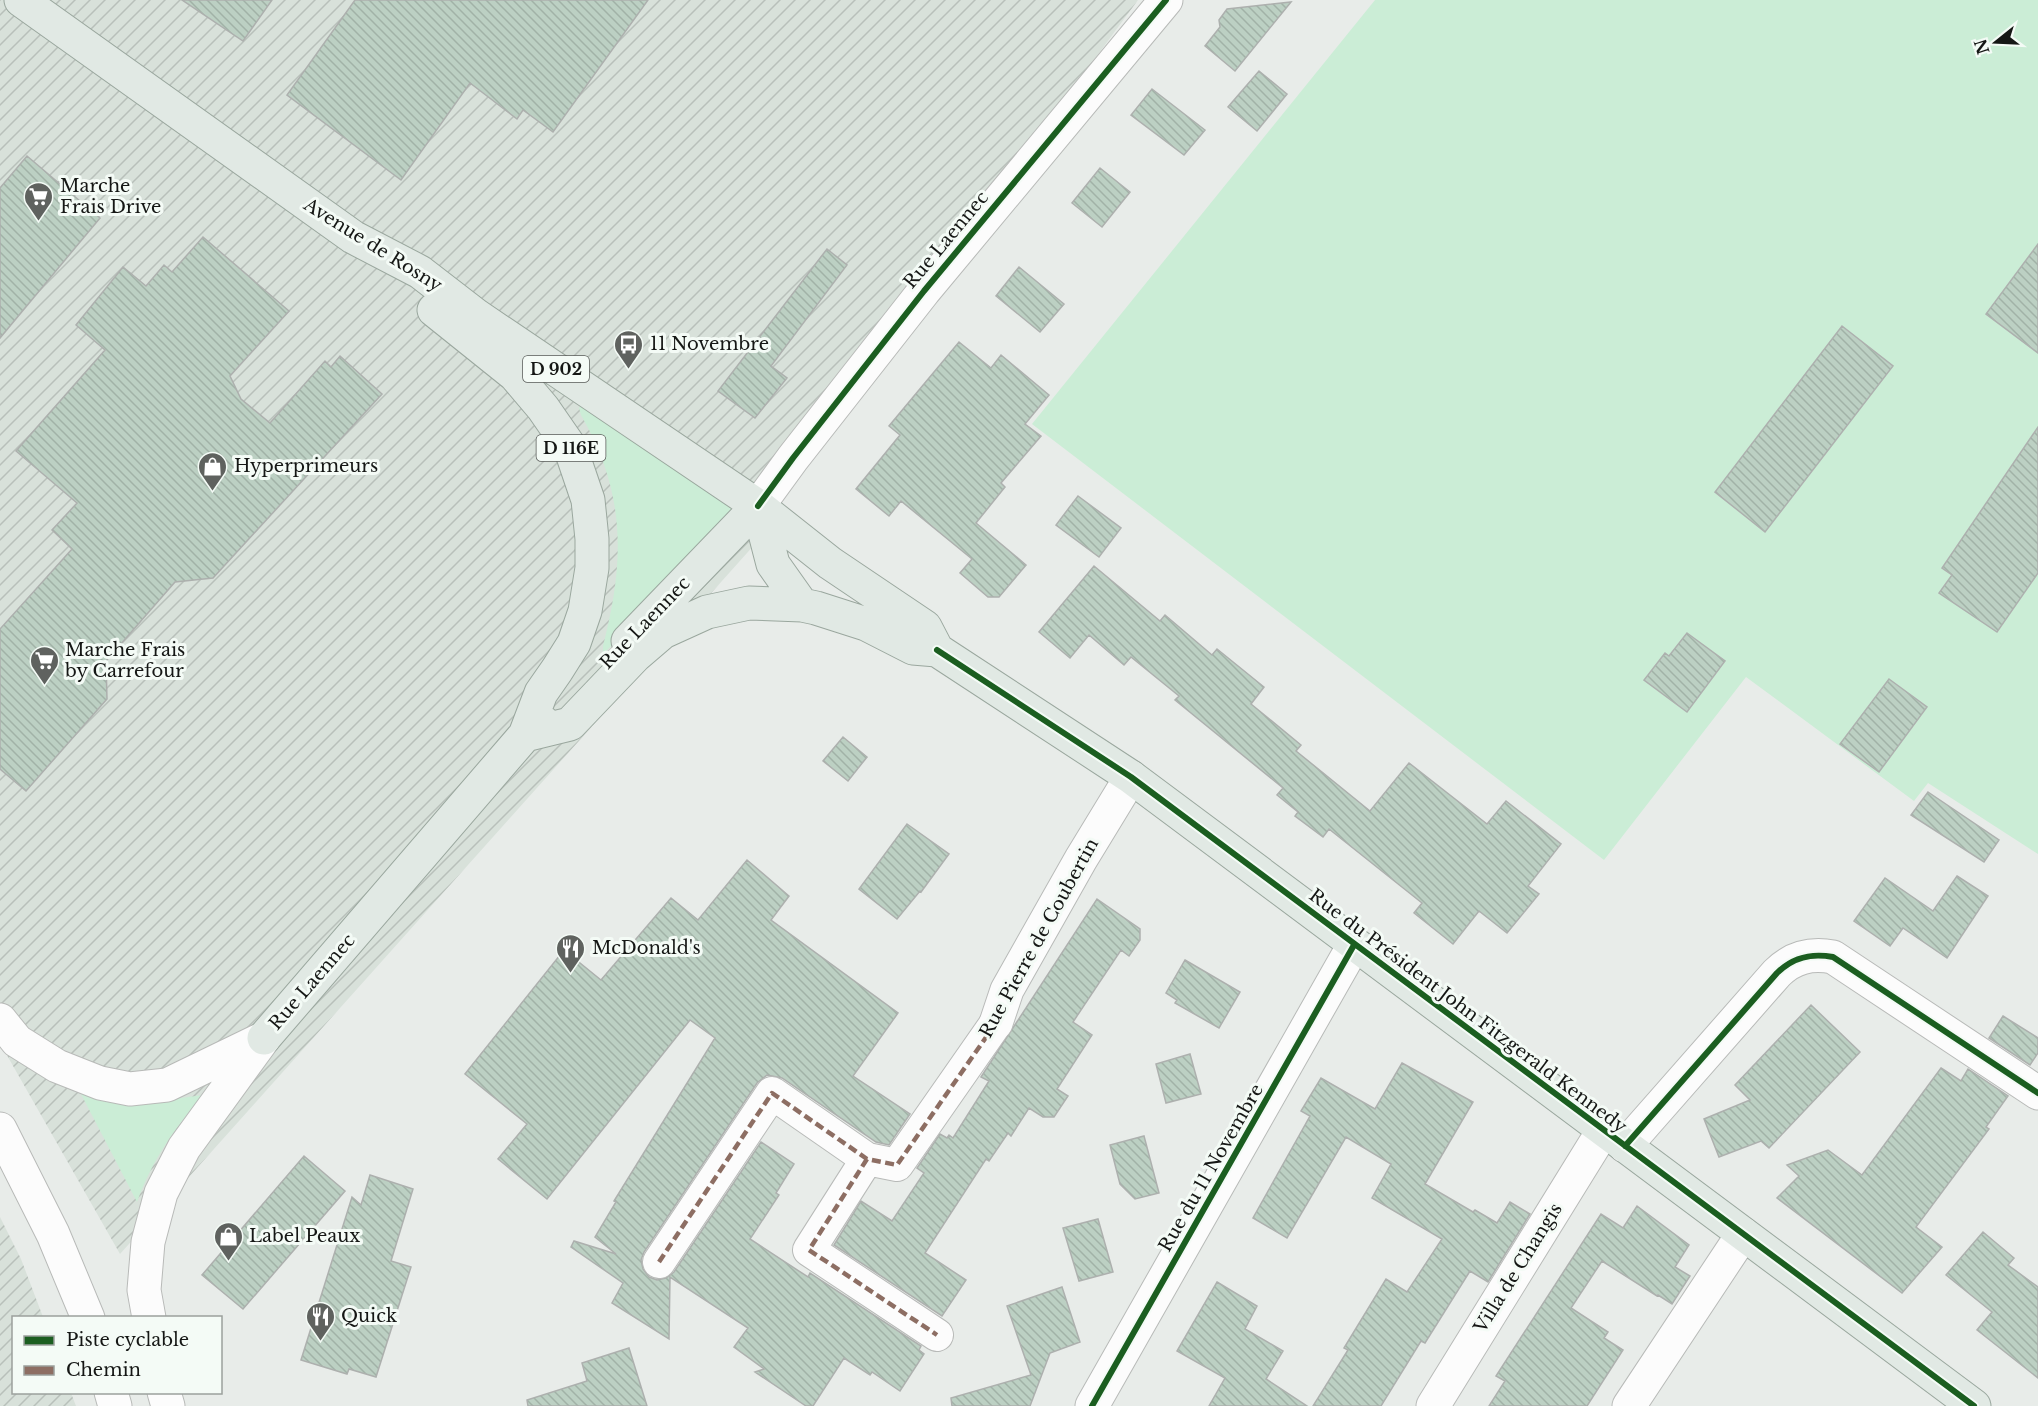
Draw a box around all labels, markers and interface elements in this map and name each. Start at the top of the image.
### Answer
north arrow [1966,12,2026,72]
text: N [1970,36,1994,57]
place label: Marche Frais Drive [60,175,161,218]
supermarket icon: Marche Frais Drive [23,180,55,222]
street label: Rue Laennec [899,187,993,293]
street label: Avenue de Rosny [299,193,447,297]
bus stop icon: 11 Novembre [613,328,645,370]
place label: 11 Novembre [650,333,769,355]
road number: D 902 [523,356,589,382]
road number: D 116E [536,435,606,461]
shop icon: Hyperprimeurs [197,450,229,492]
place label: Hyperprimeurs [234,455,378,477]
street label: Rue Laennec [595,572,695,674]
place label: Marche Frais by Carrefour [64,639,185,682]
supermarket icon: Marche Frais by Carrefour [28,644,60,686]
street label: Rue Pierre de Coubertin [975,834,1103,1042]
street label: Rue du Président John Fitzgerald Kennedy [1305,884,1632,1138]
street label: Rue Laennec [264,929,360,1034]
restaurant icon: McDonald's [555,932,587,974]
place label: McDonald's [592,937,701,959]
street label: Rue du 11 Novembre [1154,1080,1268,1256]
street label: Villa de Changis [1469,1199,1567,1338]
shop icon: Label Peaux [212,1220,244,1262]
place label: Label Peaux [249,1225,360,1247]
restaurant icon: Quick [304,1300,336,1342]
place label: Quick [341,1305,397,1327]
legend [12,1316,222,1394]
text: Piste cyclable [66,1329,189,1351]
text: Chemin [66,1359,141,1381]

